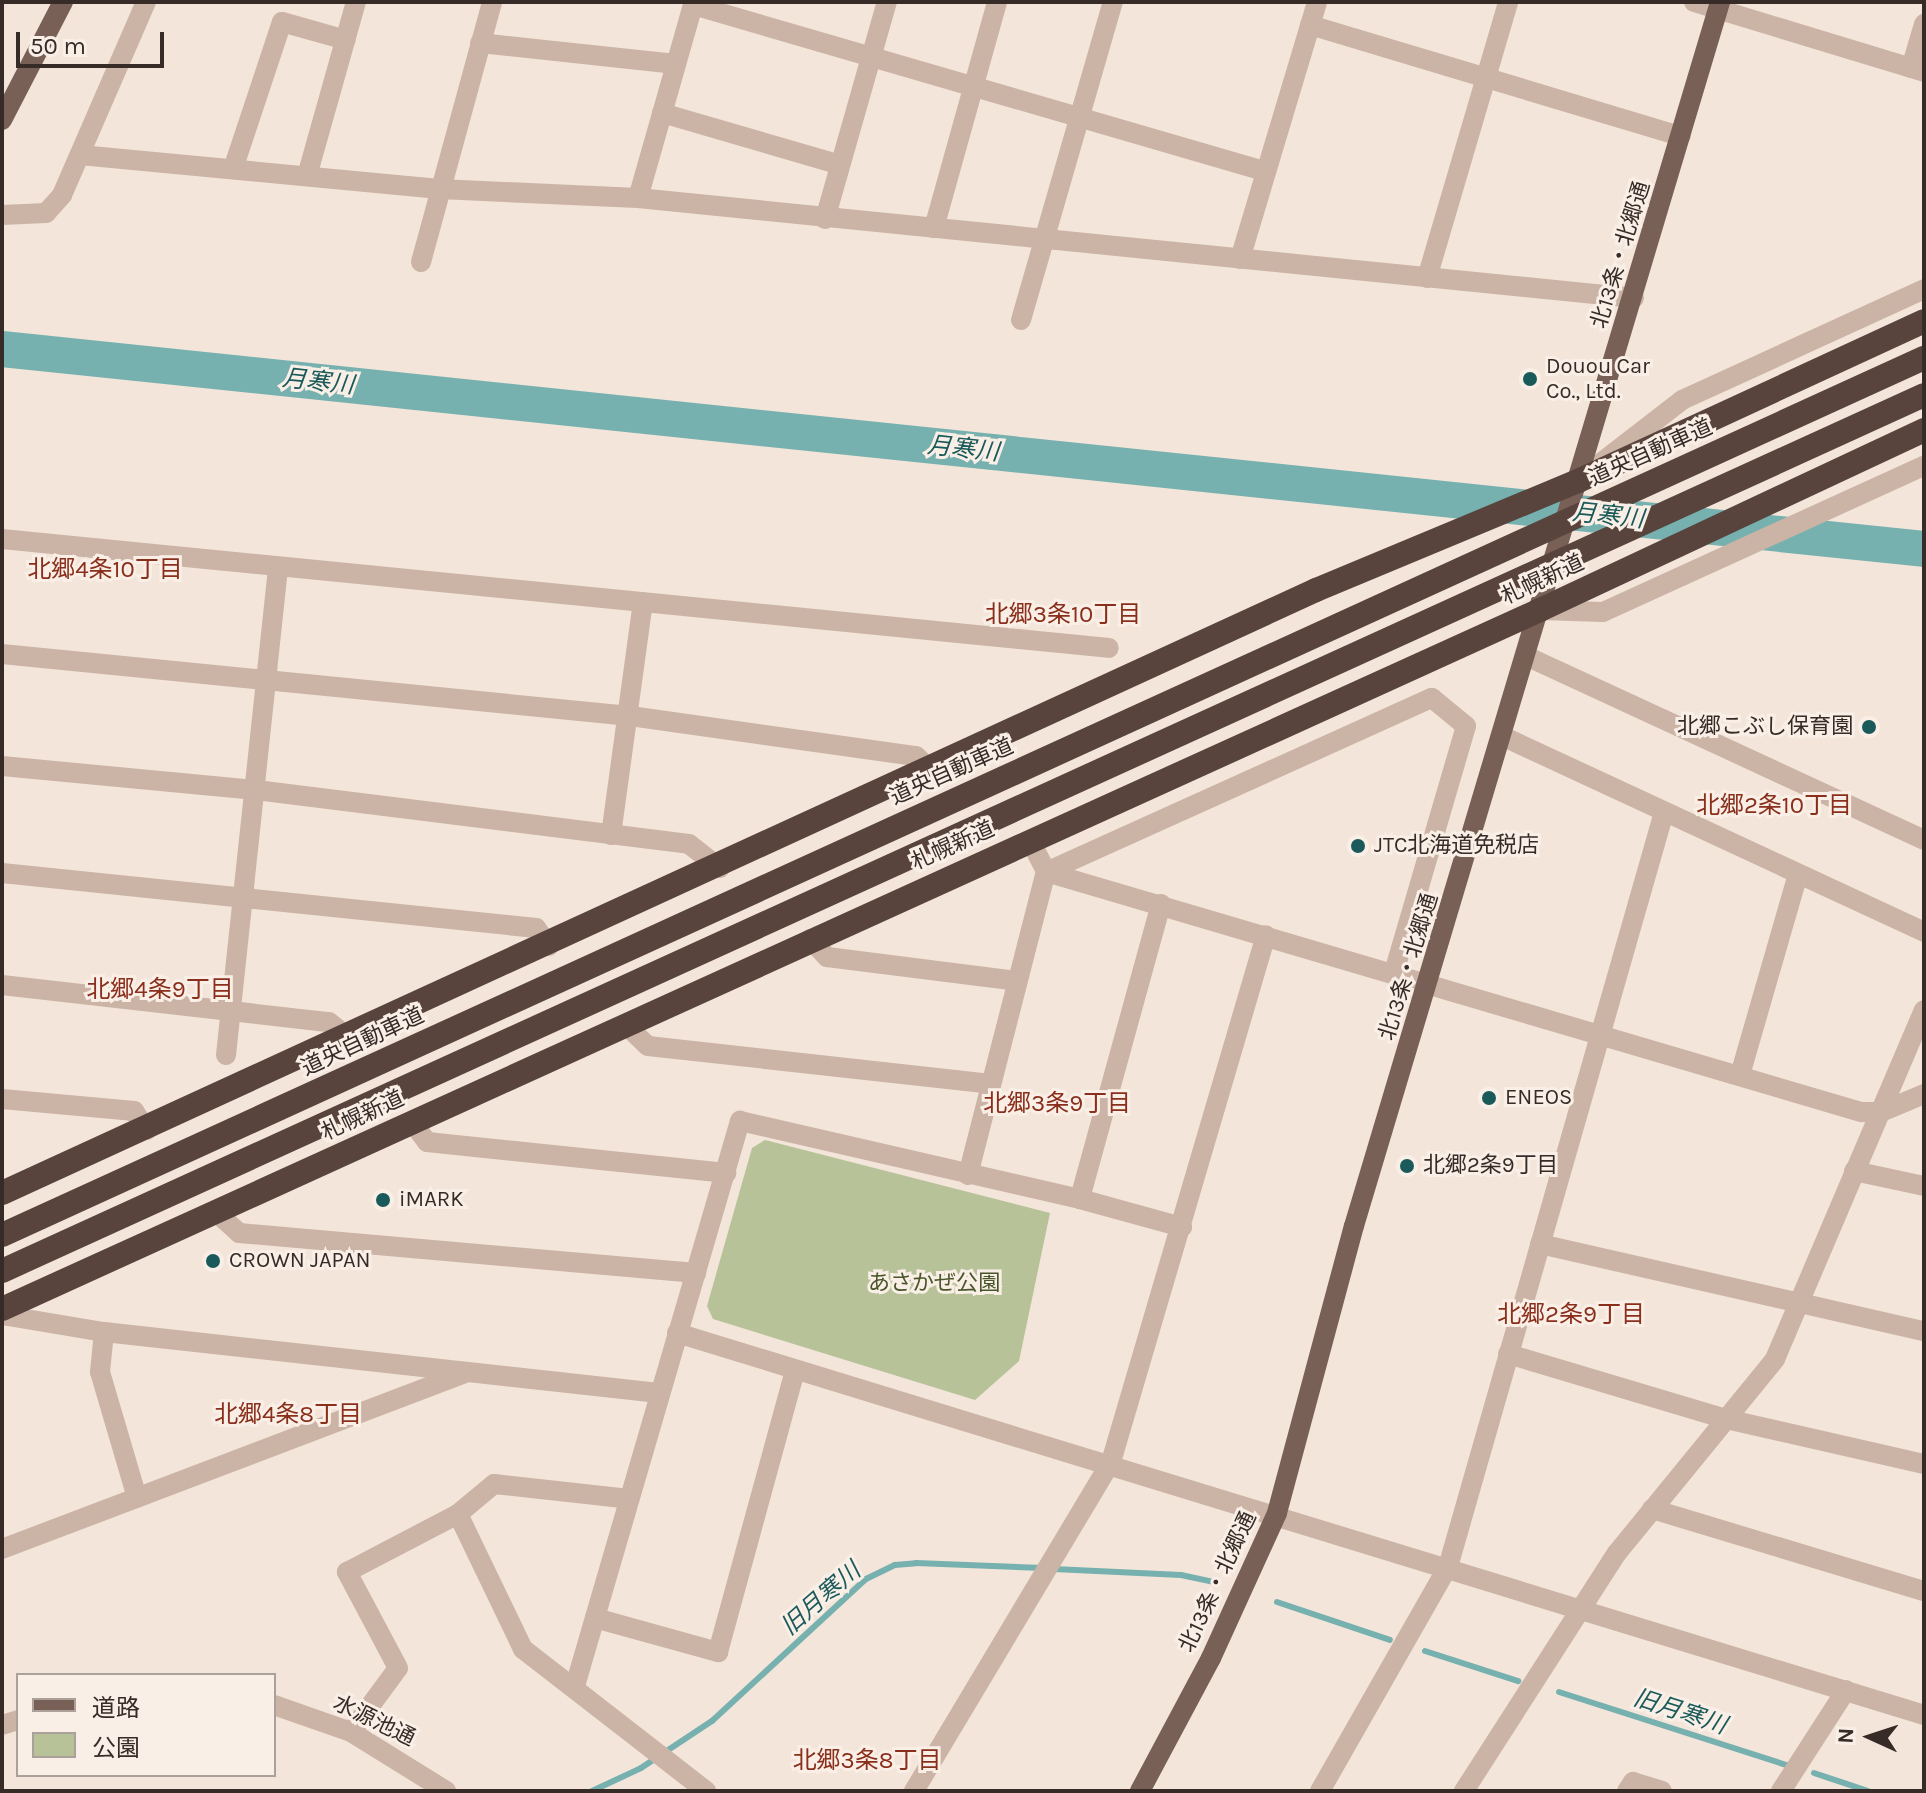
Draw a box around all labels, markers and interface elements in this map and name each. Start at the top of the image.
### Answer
scale bar [20,16,168,66]
text: 50 m [30,32,86,60]
street label: 北13条・北郷通 [1586,178,1656,332]
place label: Douou Car Co., Ltd. [1546,353,1650,404]
water label: 月寒川 [281,364,355,400]
marker: Douou Car Co., Ltd. [1521,370,1539,388]
street label: 道央自動車道 [1585,414,1717,492]
water label: 月寒川 [926,431,1000,467]
water label: 月寒川 [1571,498,1645,534]
street label: 札幌新道 [1498,549,1588,611]
district label: 北郷4条10丁目 [27,556,183,584]
district label: 北郷3条10丁目 [985,601,1141,629]
place label: 北郷こぶし保育園 [1677,714,1853,740]
marker: 北郷こぶし保育園 [1860,718,1878,736]
street label: 道央自動車道 [886,733,1018,811]
district label: 北郷2条10丁目 [1696,792,1852,820]
street label: 札幌新道 [907,816,999,876]
place label: JTC北海道免税店 [1374,833,1539,859]
marker: JTC北海道免税店 [1349,837,1367,855]
street label: 北13条・北郷通 [1374,890,1444,1044]
district label: 北郷4条9丁目 [86,976,234,1004]
street label: 道央自動車道 [298,1002,428,1082]
street label: 札幌新道 [318,1085,408,1147]
place label: ENEOS [1505,1085,1572,1111]
marker: ENEOS [1480,1089,1498,1107]
district label: 北郷3条9丁目 [983,1090,1131,1118]
place label: 北郷2条9丁目 [1423,1153,1559,1179]
marker: 北郷2条9丁目 [1398,1157,1416,1175]
place label: iMARK [399,1187,464,1213]
marker: iMARK [374,1191,392,1209]
place label: CROWN JAPAN [229,1248,371,1274]
marker: CROWN JAPAN [204,1252,222,1270]
park label: あさかぜ公園 [868,1271,1000,1297]
district label: 北郷2条9丁目 [1497,1301,1645,1329]
district label: 北郷4条8丁目 [214,1401,362,1429]
street label: 北13条・北郷通 [1174,1507,1262,1657]
water label: 旧月寒川 [775,1557,867,1641]
legend [16,1673,276,1777]
water label: 旧月寒川 [1630,1683,1730,1741]
street label: 水源池通 [329,1690,419,1752]
text: 道路 [92,1694,140,1722]
north arrow [1830,1697,1910,1777]
text: N [1833,1727,1859,1744]
text: 公園 [92,1734,140,1762]
district label: 北郷3条8丁目 [793,1747,941,1775]

